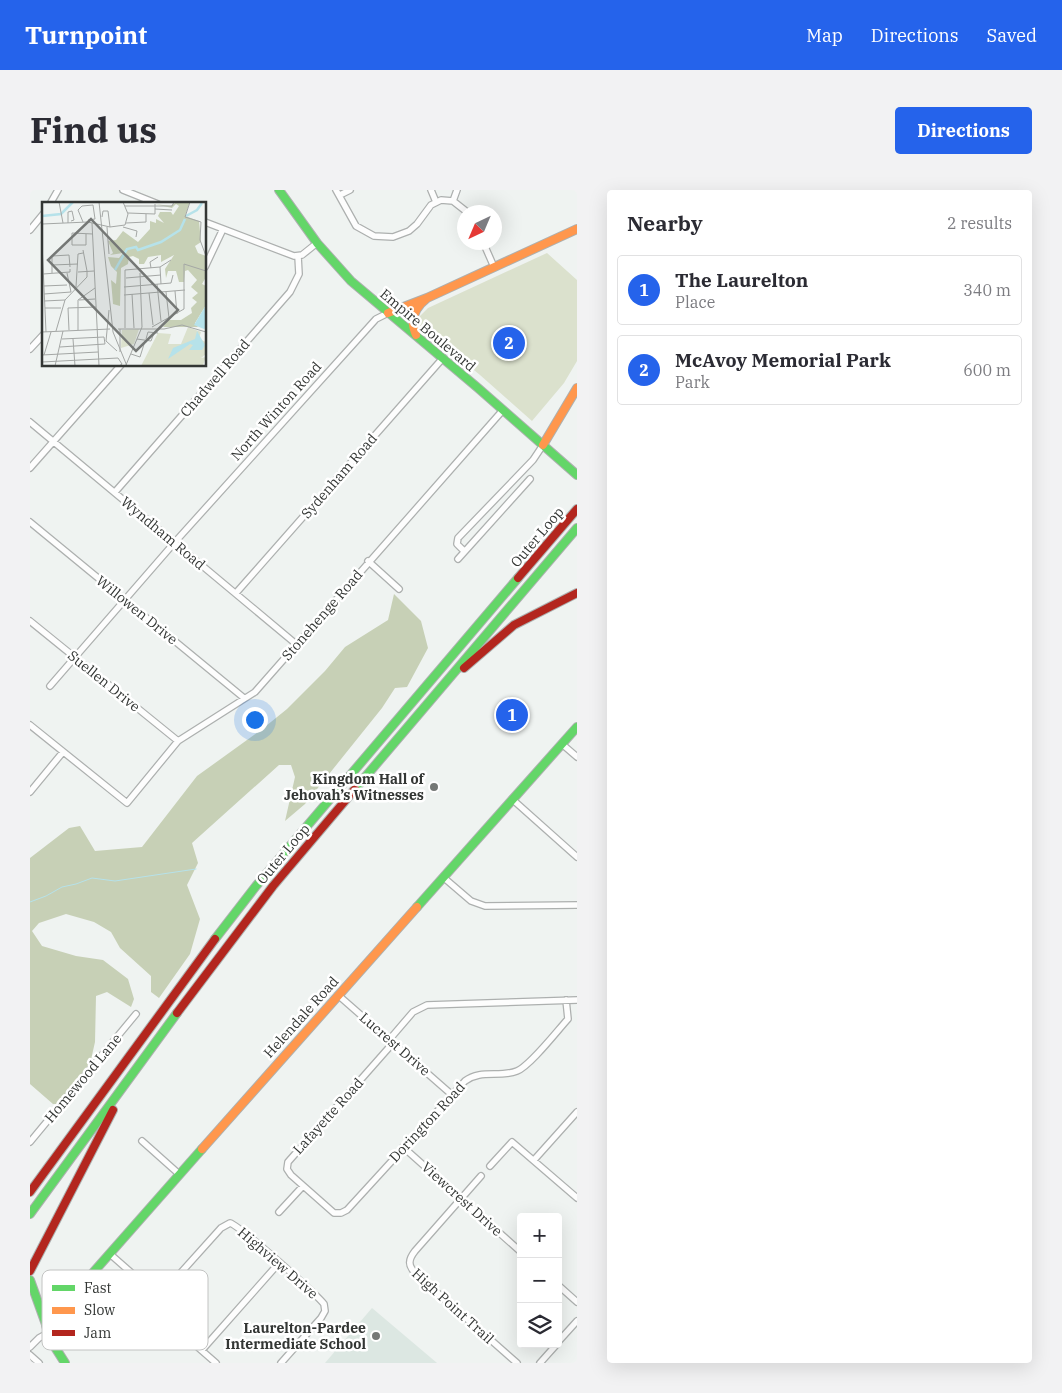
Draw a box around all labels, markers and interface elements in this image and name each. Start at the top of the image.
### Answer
text: Turnpoint [25,19,147,51]
text: Map [806,24,843,47]
text: Directions [871,24,959,47]
text: Saved [987,24,1037,47]
text: Find us [30,107,157,153]
button: Directions [895,107,1032,154]
inset map [42,202,206,366]
north arrow [457,205,502,250]
text: Nearby [627,209,703,237]
text: 2 results [947,213,1012,233]
text: The Laurelton [675,268,808,292]
text: 1 [639,280,649,300]
text: 340 m [963,280,1011,300]
street label: Empire Boulevard [376,285,480,376]
text: Place [675,292,715,312]
pin: 2 [493,324,525,362]
street label: Chadwell Road [176,335,254,421]
text: McAvoy Memorial Park [675,348,891,372]
street label: North Winton Road [227,357,326,464]
text: 2 [639,360,649,380]
text: 600 m [963,360,1011,380]
text: Park [675,372,710,392]
street label: Sydenham Road [297,429,381,522]
street label: Wyndham Road [117,492,209,574]
street label: Outer Loop [507,503,567,571]
street label: Stonehenge Road [278,566,367,664]
street label: Willowen Drive [93,572,181,648]
street label: Suellen Drive [64,646,144,716]
pin: 1 [496,696,528,734]
your location [242,707,268,733]
place label: Kingdom Hall of Jehovah’s Witnesses [284,770,426,804]
marker: Kingdom Hall of Jehovah’s Witnesses [428,781,440,793]
street label: Outer Loop [253,820,313,888]
street label: Helendale Road [260,972,343,1062]
street label: Lucrest Drive [356,1008,434,1080]
street label: Homewood Lane [40,1030,126,1126]
street label: Lafayette Road [289,1074,367,1158]
street label: Dorington Road [385,1078,469,1166]
street label: Viewcrest Drive [418,1158,506,1240]
map controls [517,1213,562,1348]
button: + [517,1213,562,1258]
street label: Highview Drive [234,1223,322,1303]
button: − [517,1258,562,1303]
street label: High Point Trail [408,1264,498,1348]
legend [42,1270,208,1350]
text: Fast [84,1279,112,1297]
text: Slow [84,1301,115,1319]
button: layers [517,1303,562,1348]
place label: Laurelton-Pardee Intermediate School [225,1319,366,1353]
text: Jam [84,1324,111,1342]
marker: Laurelton-Pardee Intermediate School [370,1330,382,1342]

